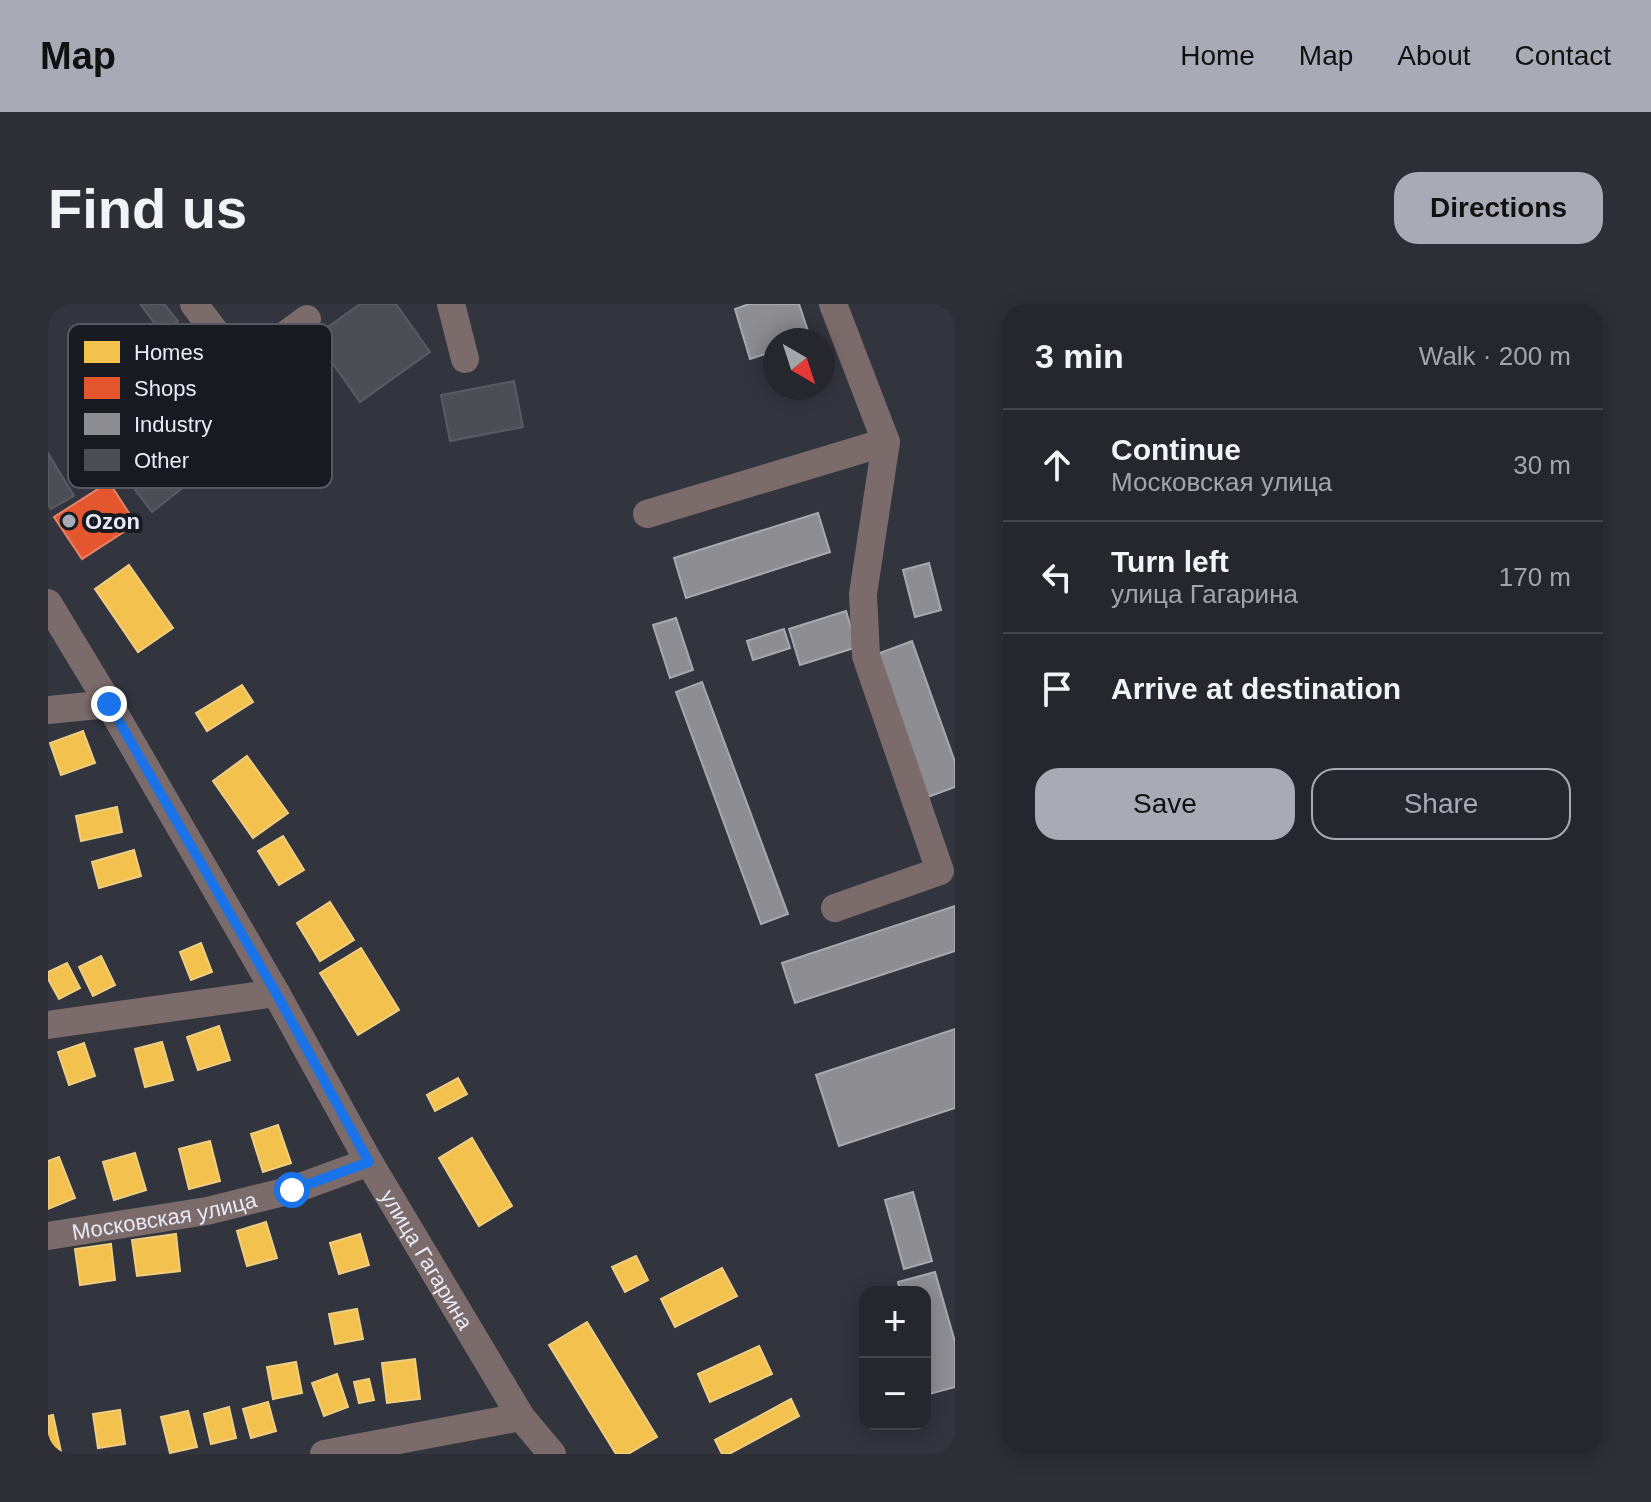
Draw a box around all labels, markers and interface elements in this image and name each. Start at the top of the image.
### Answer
text: Map [40,35,116,77]
text: Home [1180,40,1255,71]
text: Map [1299,40,1353,71]
text: About [1397,40,1471,71]
text: Contact [1515,40,1611,71]
button: Directions [1394,172,1603,244]
text: Find us [48,177,247,240]
legend [68,324,332,488]
north arrow [763,328,835,400]
text: 3 min [1035,337,1124,375]
text: Homes [134,340,204,365]
text: Walk · 200 m [1419,341,1571,371]
text: Shops [134,376,196,401]
text: Industry [134,412,212,437]
text: Continue [1111,433,1241,466]
icon: ahead [1035,443,1079,487]
text: Other [134,448,189,473]
text: 30 m [1513,450,1571,480]
text: Московская улица [1111,467,1332,497]
place label: Ozon [85,509,140,534]
marker: Ozon [60,512,78,530]
text: Turn left [1111,545,1229,578]
icon: left [1035,555,1079,599]
text: 170 m [1499,562,1571,592]
text: улица Гагарина [1111,579,1298,609]
icon: arrive [1035,667,1079,711]
text: Arrive at destination [1111,672,1401,705]
route end [91,686,127,722]
button: Save [1035,768,1295,840]
button: Share [1311,768,1571,840]
route start [274,1172,310,1208]
street label: улица Гагарина [376,1185,479,1334]
street label: Московская улица [70,1187,260,1245]
map controls [859,1286,931,1430]
button: + [859,1286,931,1358]
button: − [859,1358,931,1430]

